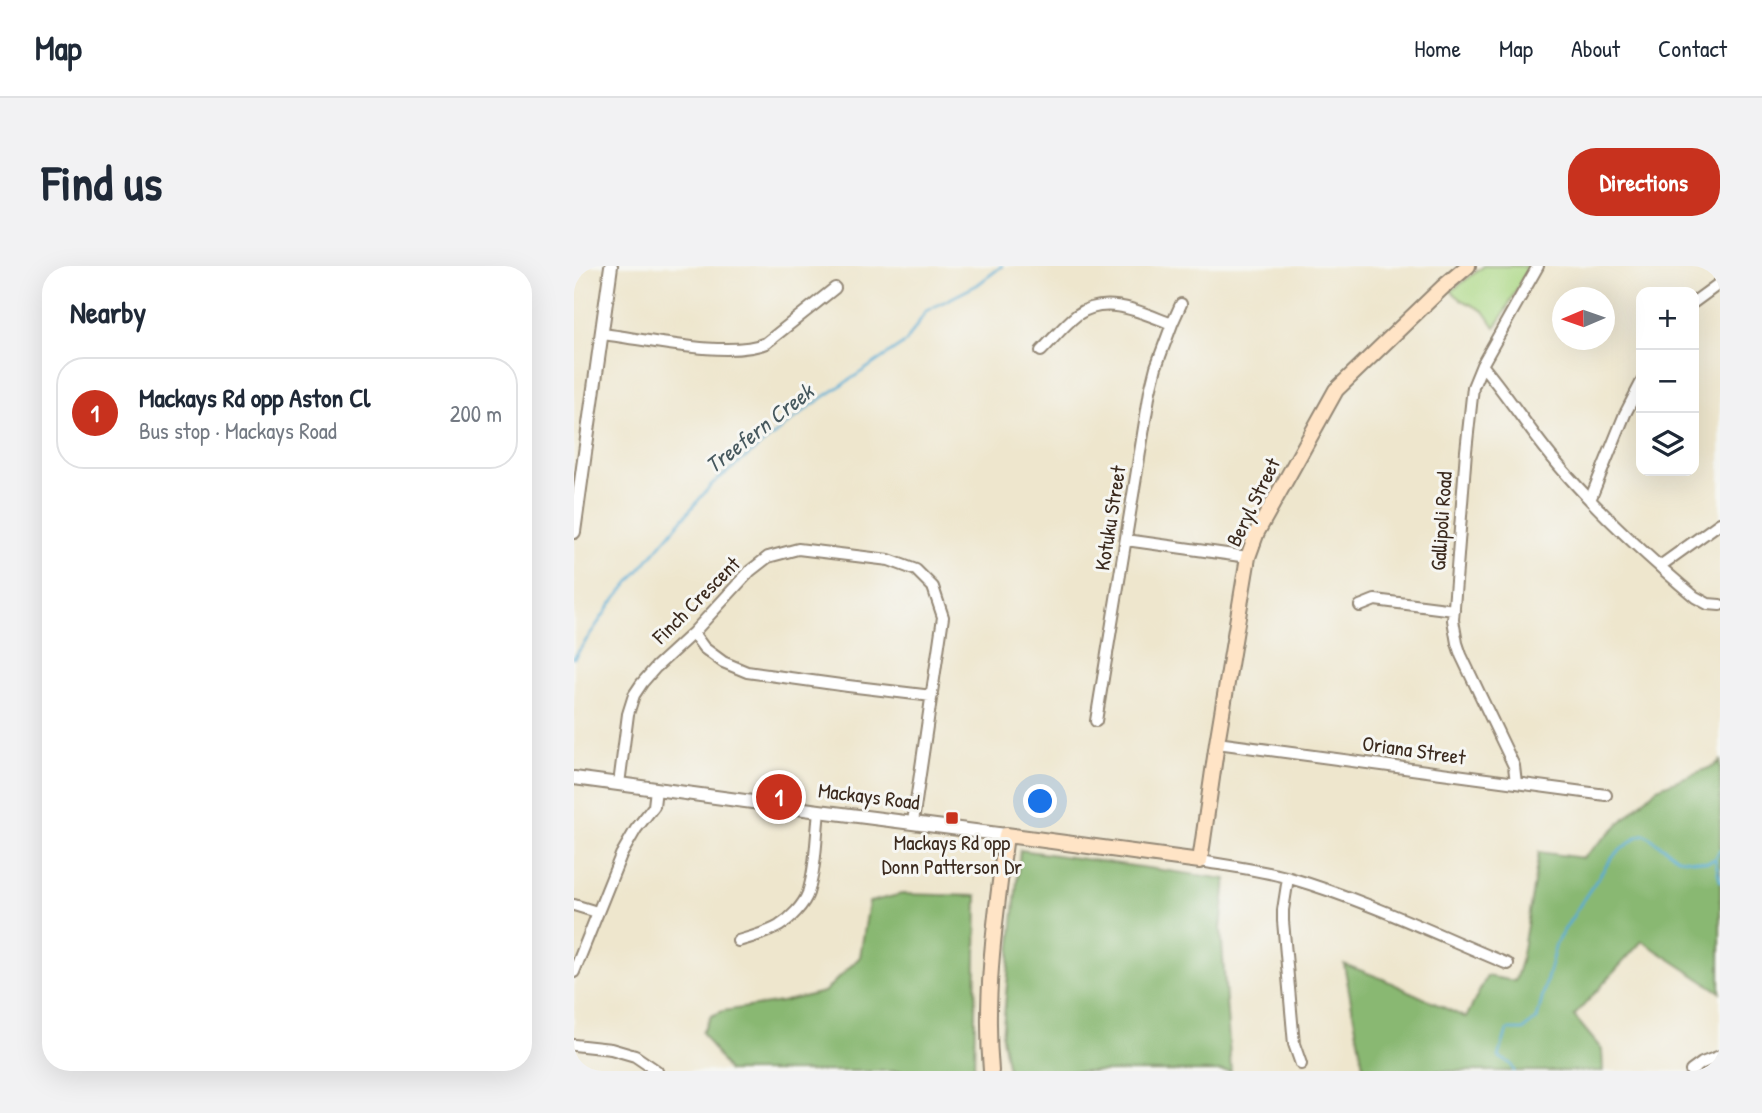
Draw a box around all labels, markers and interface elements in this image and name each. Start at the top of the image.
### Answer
text: Map [35,26,82,70]
text: Home [1414,32,1461,64]
text: Map [1499,32,1533,64]
text: About [1571,32,1620,64]
text: Contact [1658,32,1727,64]
button: Directions [1568,148,1720,216]
text: Find us [42,149,162,215]
north arrow [1552,287,1615,350]
map controls [1636,287,1699,476]
button: + [1636,287,1699,350]
text: Nearby [70,292,146,332]
button: − [1636,350,1699,413]
water label: Treefern Creek [699,375,821,480]
text: Mackays Rd opp Aston Cl [139,380,370,415]
text: 1 [91,398,99,429]
text: 200 m [450,398,502,429]
button: layers [1636,413,1699,476]
text: Bus stop · Mackays Road [139,415,337,446]
street label: Beryl Street [1219,452,1287,551]
street label: Kotuku Street [1087,463,1133,573]
street label: Gallipoli Road [1423,471,1459,571]
street label: Finch Crescent [645,549,747,651]
street label: Oriana Street [1360,728,1468,772]
pin: 1 [756,771,802,823]
street label: Mackays Road [817,775,921,817]
your location [1023,784,1057,818]
marker: Mackays Rd opp Donn Patterson Dr [944,810,960,826]
place label: Mackays Rd opp Donn Patterson Dr [882,828,1022,881]

